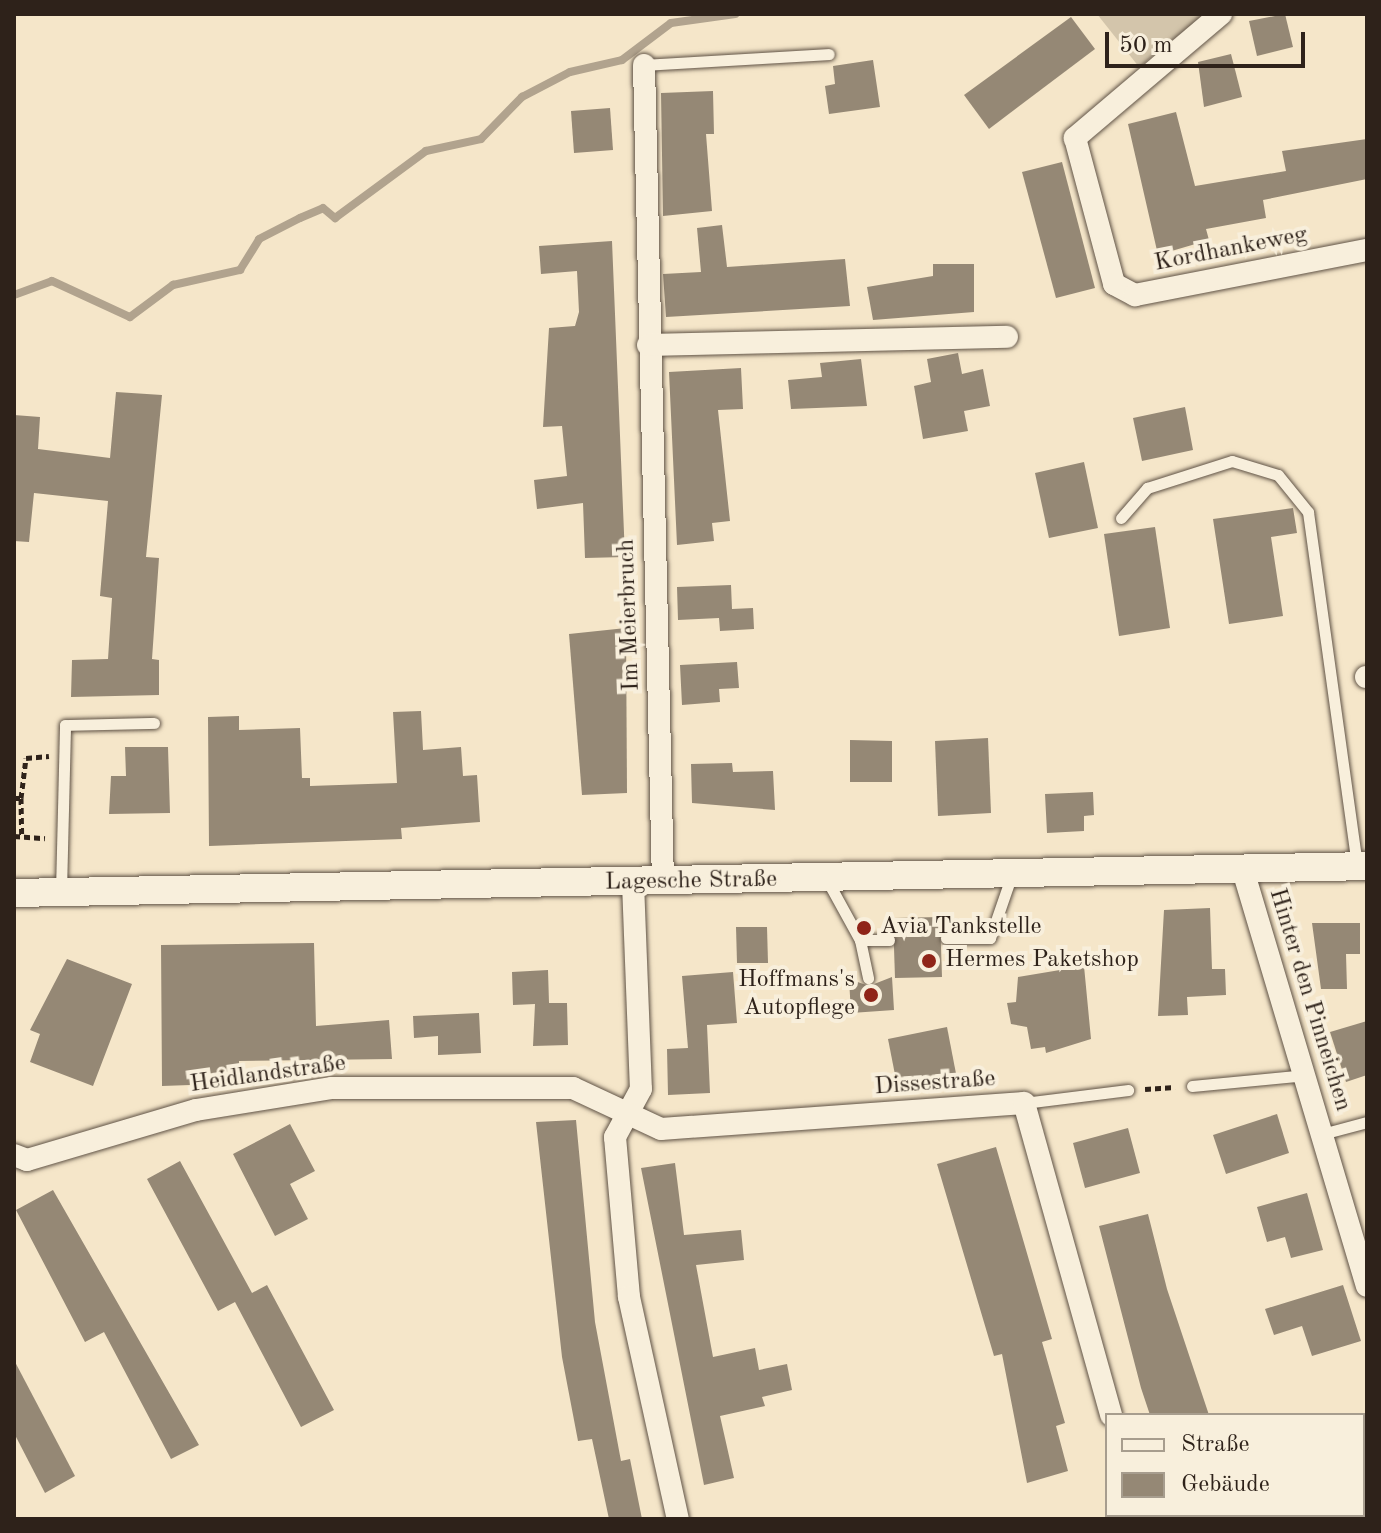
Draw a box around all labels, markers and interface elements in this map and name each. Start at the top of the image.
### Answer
scale bar [1109,16,1309,66]
text: 50 m [1119,34,1173,58]
street label: Kordhankeweg [1152,221,1310,279]
street label: Im Meierbruch [613,538,647,692]
street label: Lagesche Straße [605,866,777,898]
street label: Hinter den Pinneichen [1261,885,1357,1115]
place label: Avia Tankstelle [880,914,1042,942]
marker: Avia Tankstelle [855,919,873,937]
place label: Hermes Paketshop [945,947,1139,975]
marker: Hermes Paketshop [920,952,938,970]
place label: Hoffmans's Autopflege [738,967,855,1023]
marker: Hoffmans's Autopflege [862,986,880,1004]
street label: Heidlandstraße [188,1050,348,1100]
street label: Dissestraße [874,1065,996,1103]
legend [1105,1413,1365,1517]
text: Straße [1181,1433,1250,1457]
text: Gebäude [1181,1473,1270,1497]

